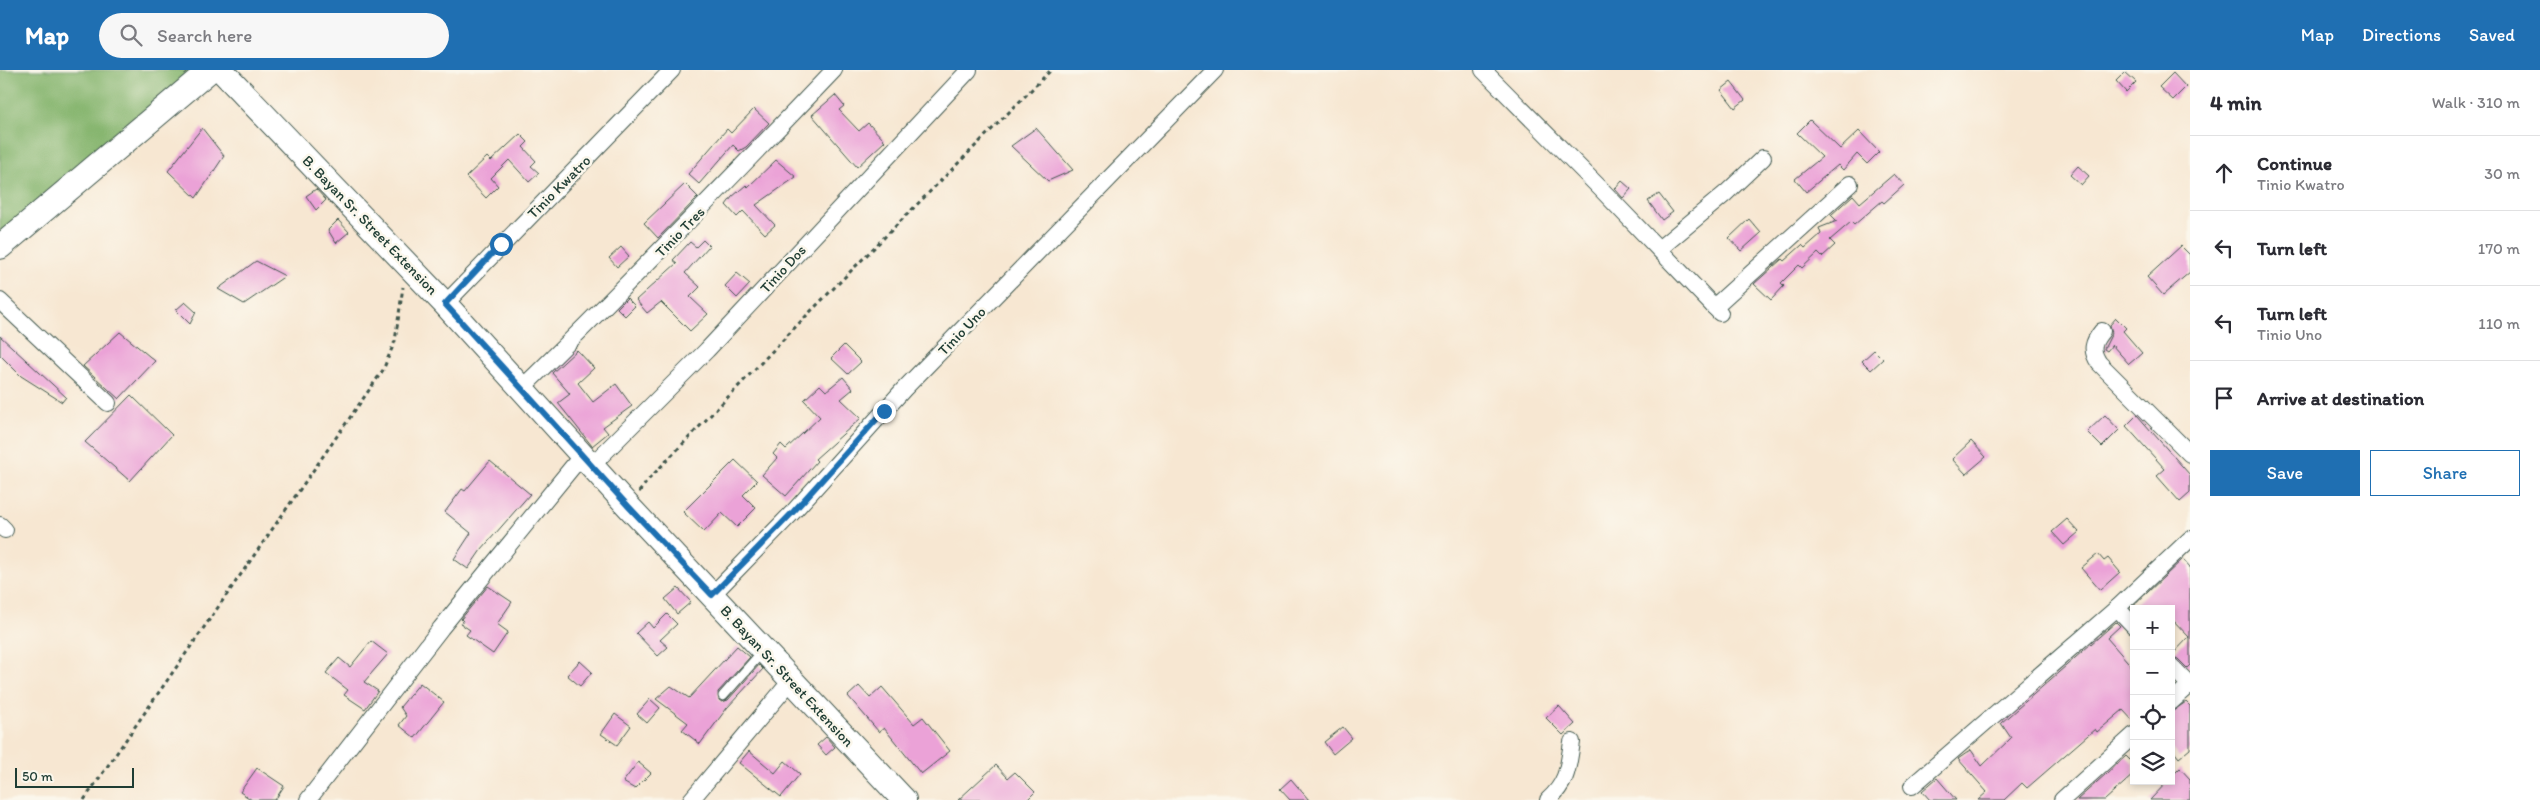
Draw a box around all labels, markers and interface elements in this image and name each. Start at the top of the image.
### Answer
search box [99,13,449,58]
text: Map [25,21,69,50]
icon: search [117,21,145,49]
text: Search here [157,24,252,47]
text: Map [2301,24,2334,46]
text: Directions [2362,24,2441,46]
text: Saved [2469,24,2515,46]
text: 4 min [2210,90,2262,115]
text: Walk · 310 m [2432,93,2520,112]
street label: B. Bayan Sr. Street Extension [299,151,441,299]
street label: Tinio Kwatro [524,152,594,222]
text: Continue [2257,152,2332,175]
icon: ahead [2210,159,2238,187]
text: 30 m [2484,164,2520,183]
text: Tinio Kwatro [2257,175,2345,194]
street label: Tinio Tres [651,203,709,261]
route start [490,233,513,256]
icon: left [2210,234,2238,262]
text: Turn left [2257,237,2327,260]
text: 170 m [2478,239,2520,258]
street label: Tinio Dos [756,241,810,297]
text: Turn left [2257,302,2327,325]
street label: Tinio Uno [934,303,990,359]
icon: left [2210,309,2238,337]
text: 110 m [2478,314,2520,333]
text: Tinio Uno [2257,325,2322,344]
icon: arrive [2210,384,2238,412]
text: Arrive at destination [2257,387,2424,410]
route end [873,400,896,423]
button: Save [2210,450,2360,496]
button: Share [2370,450,2520,496]
street label: B. Bayan Sr. Street Extension [717,601,857,751]
map controls [2130,605,2175,785]
button: + [2130,605,2175,650]
button: − [2130,650,2175,695]
button: locate [2130,695,2175,740]
button: layers [2130,740,2175,785]
scale bar [15,765,134,788]
text: 50 m [22,768,53,785]

